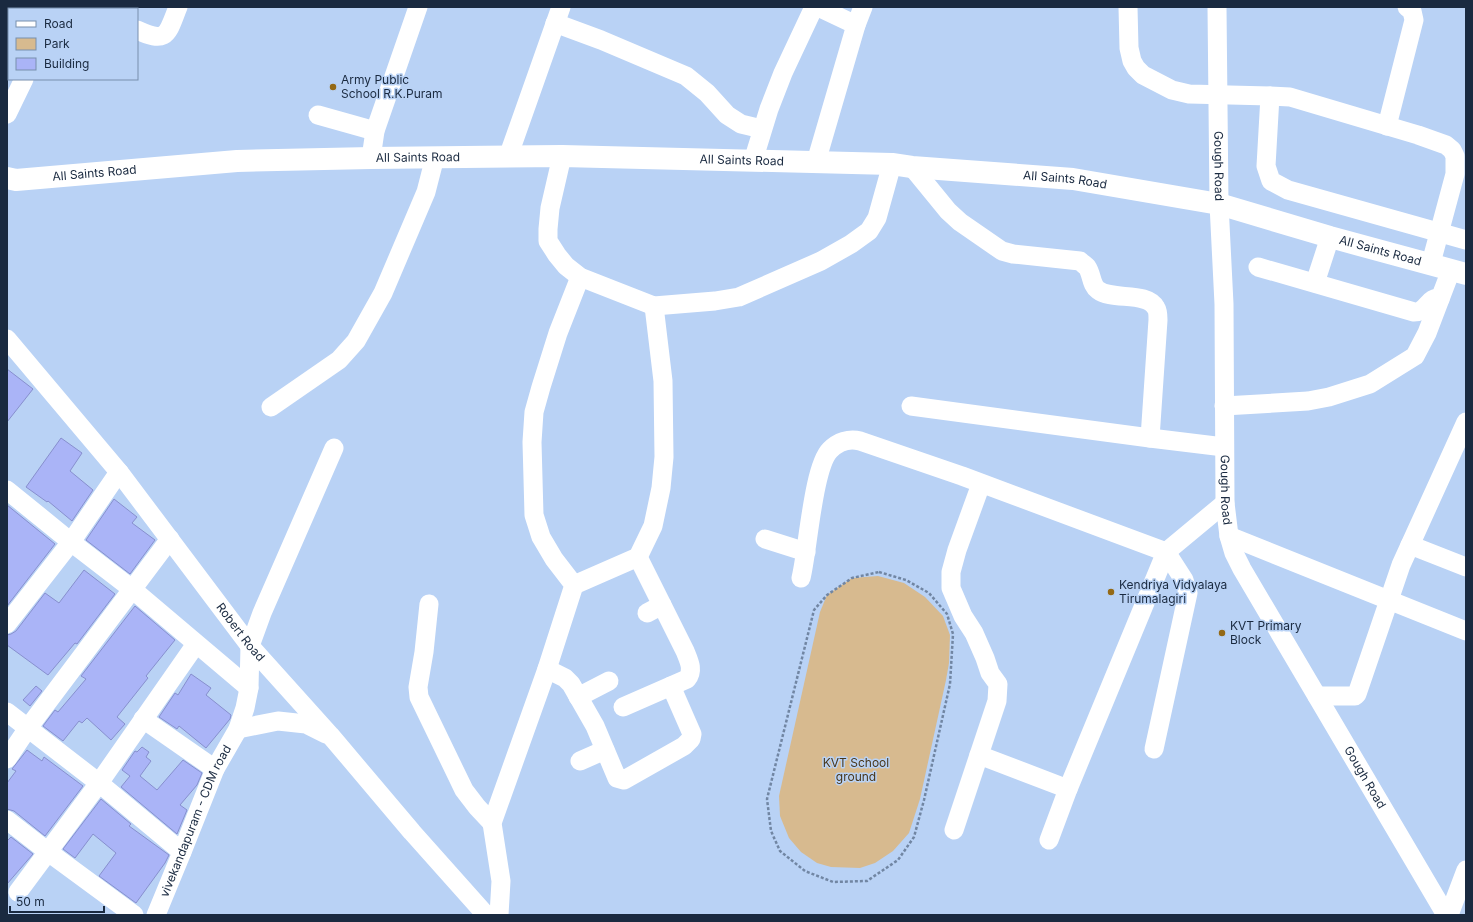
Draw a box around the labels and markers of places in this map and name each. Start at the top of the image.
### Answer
place label: Army Public School R.K.Puram [341,72,443,101]
marker: Army Public School R.K.Puram [328,82,338,92]
place label: Kendriya Vidyalaya Tirumalagiri [1119,577,1227,606]
marker: Kendriya Vidyalaya Tirumalagiri [1106,587,1116,597]
place label: KVT Primary Block [1230,618,1302,647]
marker: KVT Primary Block [1217,628,1227,638]

